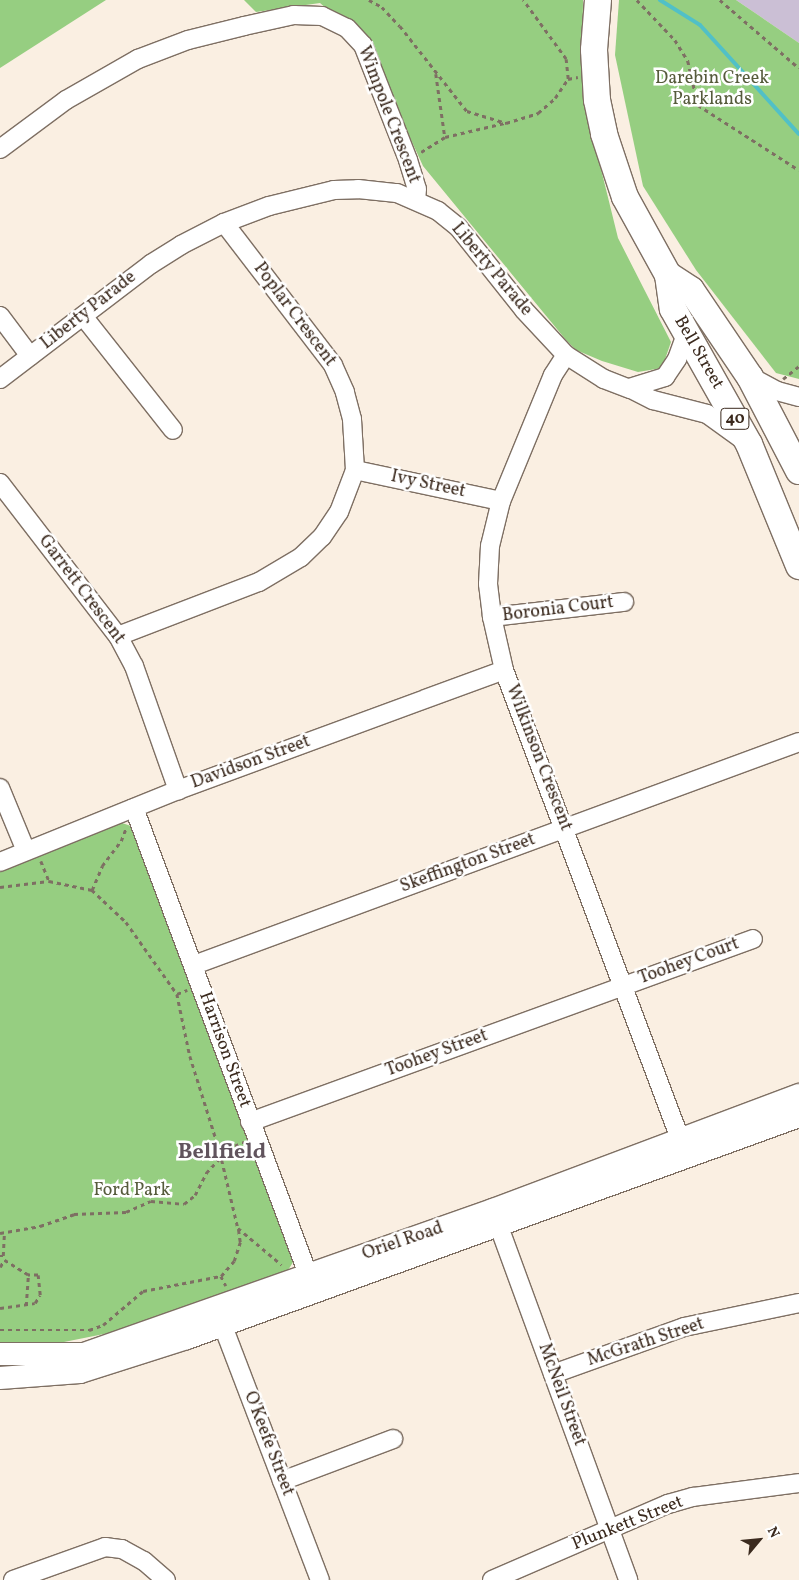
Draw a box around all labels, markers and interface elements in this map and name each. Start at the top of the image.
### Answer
street label: Wimpole Crescent [352,43,424,187]
park label: Darebin Creek Parklands [655,69,769,112]
street label: Liberty Parade [446,219,536,321]
street label: Poplar Crescent [248,259,340,371]
street label: Liberty Parade [37,267,141,355]
street label: Bell Street [668,312,728,394]
road number: 40 [720,406,750,432]
street label: Ivy Street [388,466,468,504]
street label: Garrett Crescent [33,531,129,649]
street label: Boronia Court [501,592,615,628]
street label: Wilkinson Crescent [500,682,576,834]
street label: Davidson Street [188,731,314,795]
street label: Skeffington Street [397,830,539,898]
street label: Toohey Court [636,934,742,990]
street label: Harrison Street [193,989,255,1111]
street label: Toohey Street [383,1025,491,1083]
district label: Bellfield [178,1140,266,1166]
park label: Ford Park [94,1180,170,1202]
street label: Oriel Road [360,1218,446,1266]
street label: McGrath Street [585,1314,707,1372]
street label: McNeil Street [532,1341,590,1449]
street label: O'Keefe Street [238,1389,298,1499]
street label: Plunkett Street [569,1492,687,1556]
north arrow [734,1515,784,1565]
text: N [762,1524,783,1542]

